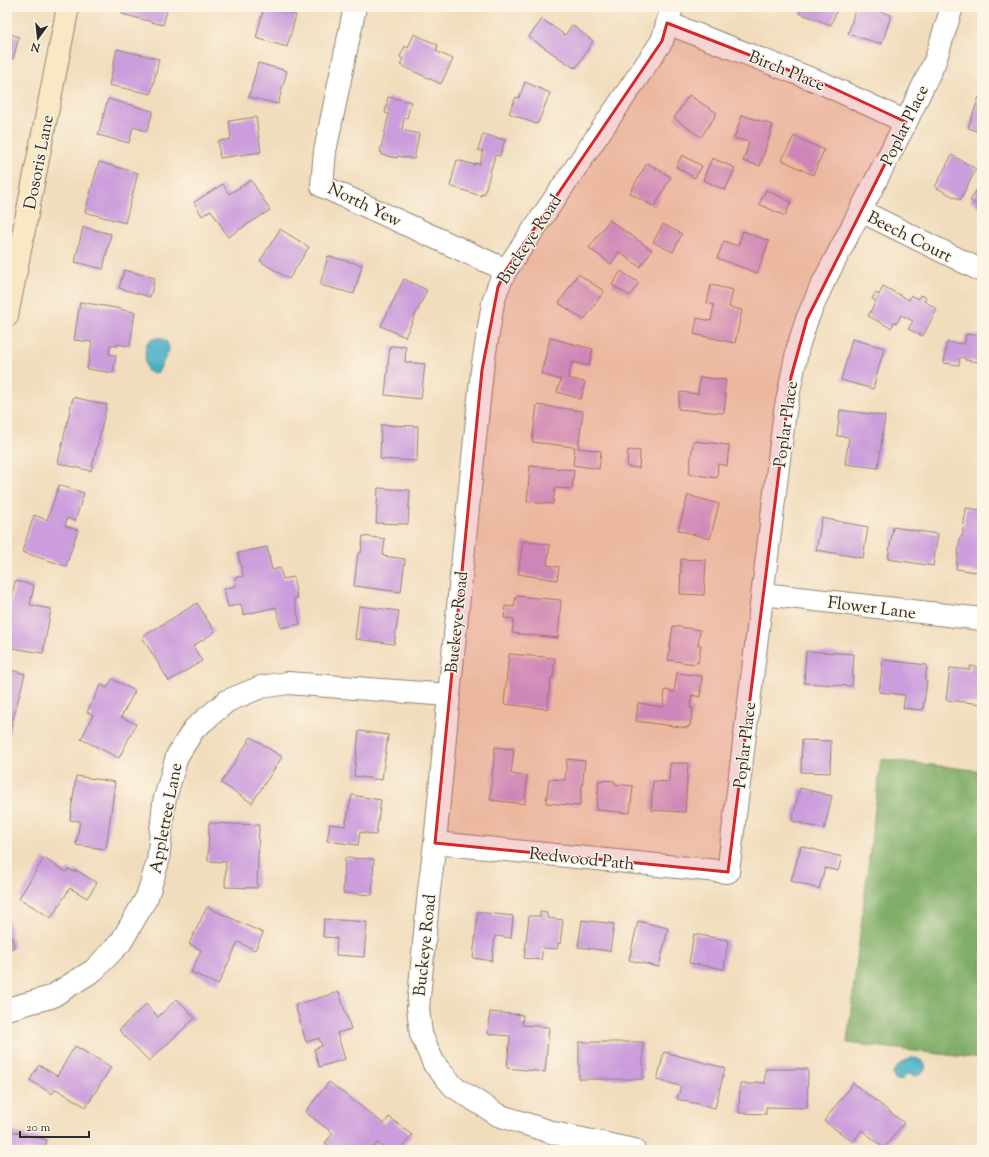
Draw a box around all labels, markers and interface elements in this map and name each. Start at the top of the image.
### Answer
north arrow [18,18,58,58]
text: N [29,38,43,56]
street label: Birch Place [744,46,828,98]
street label: Poplar Place [876,81,936,170]
street label: Dosoris Lane [19,113,61,212]
street label: North Yew [323,178,405,234]
street label: Buckeye Road [493,190,569,290]
street label: Beech Court [863,206,956,269]
street label: Poplar Place [769,379,805,469]
street label: Buckeye Road [441,570,475,674]
street label: Flower Lane [826,592,917,626]
street label: Poplar Place [729,700,763,790]
street label: Appletree Lane [144,761,189,876]
street label: Redwood Path [528,843,636,877]
street label: Buckeye Road [409,893,443,997]
scale bar [20,1113,89,1139]
text: 20 m [26,1119,51,1137]

